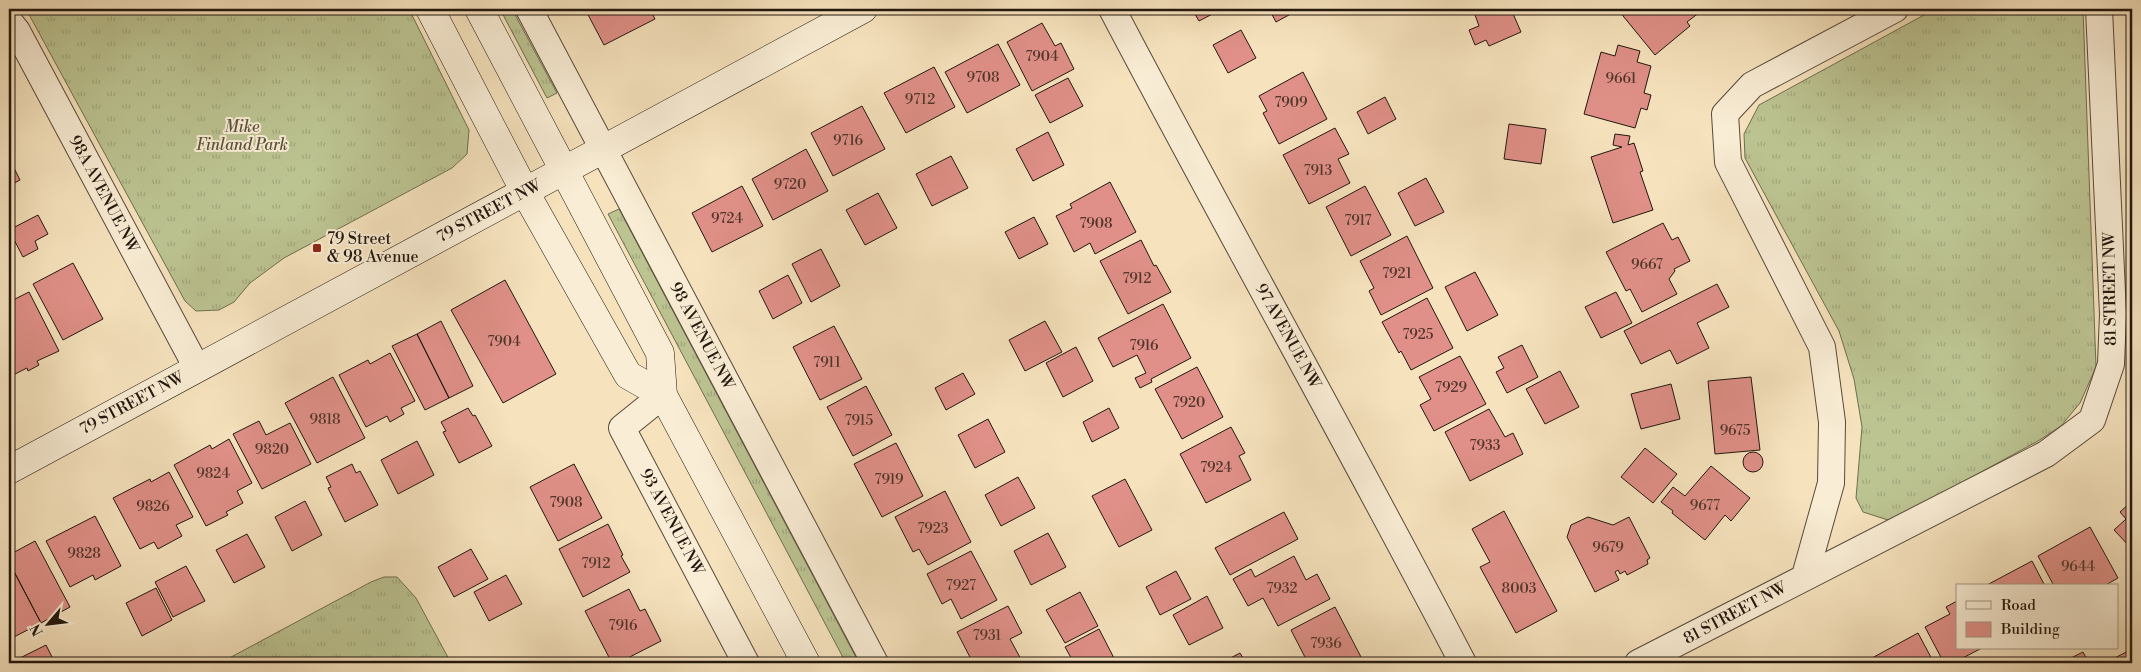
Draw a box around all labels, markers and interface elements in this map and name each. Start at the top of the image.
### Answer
house number: 7904 [1026,48,1058,66]
house number: 9708 [966,69,1000,87]
house number: 9661 [1605,70,1637,88]
house number: 9712 [905,91,935,109]
house number: 7909 [1274,94,1308,112]
park label: Mike Finland Park [196,117,288,155]
street label: 98A AVENUE NW [65,132,144,256]
house number: 9716 [833,132,864,150]
house number: 7913 [1304,162,1333,180]
street label: 79 STREET NW [434,175,545,247]
house number: 9720 [774,176,806,194]
house number: 9724 [711,210,743,228]
house number: 7917 [1344,212,1372,230]
house number: 7908 [1079,215,1113,233]
place label: 79 Street & 98 Avenue [327,229,419,267]
street label: 81 STREET NW [2099,231,2121,346]
marker: 79 Street & 98 Avenue [311,242,323,254]
house number: 9667 [1631,256,1663,274]
house number: 7921 [1382,265,1412,283]
house number: 7912 [1122,270,1152,288]
street label: 98 AVENUE NW [665,279,739,394]
street label: 97 AVENUE NW [1251,280,1325,393]
house number: 7925 [1402,326,1434,344]
house number: 7904 [488,333,520,351]
house number: 7916 [1130,337,1159,355]
house number: 7911 [813,354,841,372]
street label: 79 STREET NW [77,367,188,439]
house number: 7929 [1435,379,1467,397]
house number: 7920 [1173,394,1205,412]
house number: 9818 [309,411,341,429]
house number: 7915 [845,412,874,430]
house number: 9675 [1720,422,1751,440]
house number: 7933 [1470,437,1501,455]
house number: 9820 [255,441,289,459]
house number: 7924 [1200,459,1232,477]
house number: 9824 [196,465,230,483]
street label: 93 AVENUE NW [635,465,709,579]
house number: 7919 [875,471,903,489]
house number: 7908 [549,494,583,512]
house number: 9677 [1690,497,1720,515]
house number: 9826 [136,498,170,516]
house number: 7923 [917,520,949,538]
house number: 9679 [1592,539,1624,557]
house number: 9828 [67,545,101,563]
house number: 7912 [581,555,611,573]
house number: 9644 [2061,558,2095,576]
house number: 7927 [946,577,976,595]
street label: 81 STREET NW [1680,577,1790,649]
house number: 7932 [1266,580,1298,598]
house number: 8003 [1502,580,1537,598]
legend [1956,584,2118,650]
text: Road [2001,596,2036,615]
north arrow [22,600,72,650]
house number: 7916 [609,617,638,635]
text: Building [2000,620,2060,639]
text: N [27,621,48,639]
house number: 7931 [973,627,1001,645]
house number: 7936 [1310,635,1342,653]

